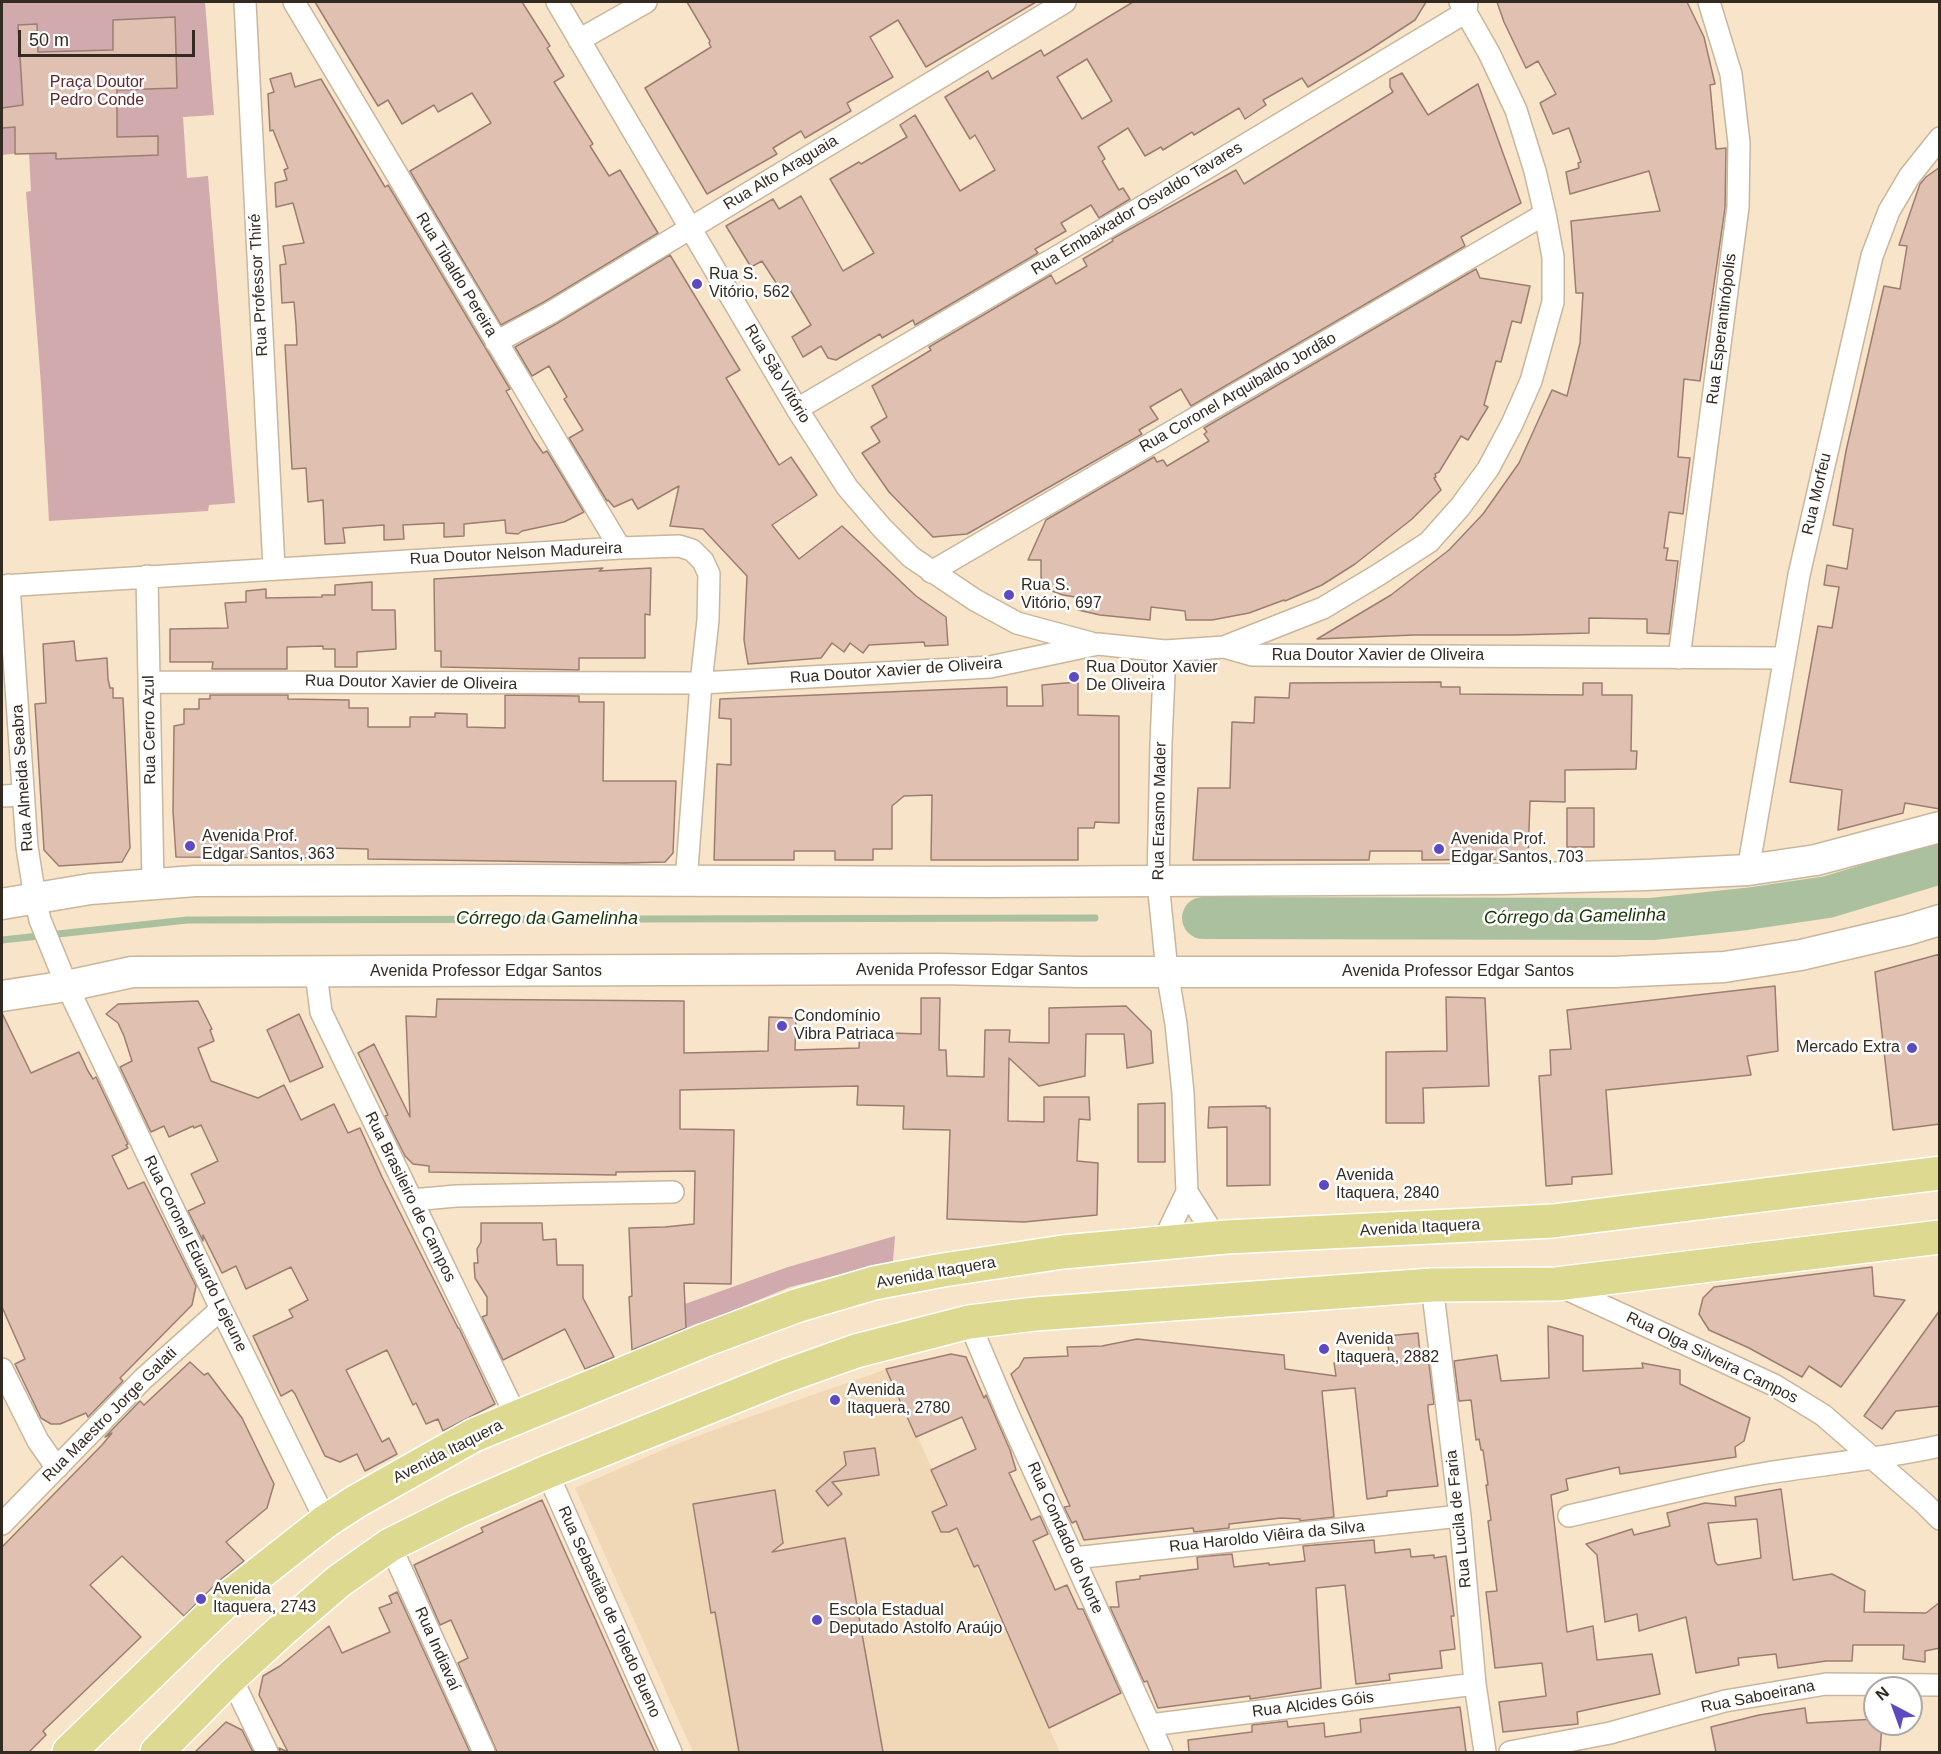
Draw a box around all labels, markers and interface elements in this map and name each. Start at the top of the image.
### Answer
scale bar [21,18,198,56]
text: 50 m [29,30,69,50]
park label: Praça Doutor Pedro Conde [50,73,144,111]
street label: Rua Alto Araguaia [720,131,842,215]
street label: Rua Embaixador Osvaldo Tavares [1028,138,1246,280]
street label: Rua Tibaldo Pereira [411,209,501,341]
street label: Rua Professor Thiré [246,213,272,357]
street label: Rua Esperantinópolis [1703,252,1741,406]
place label: Rua S. Vitório, 562 [709,265,790,303]
marker: Rua S. Vitório, 562 [690,277,704,291]
street label: Rua São Vitório [740,321,814,427]
street label: Rua Coronel Arquibaldo Jordão [1136,329,1340,457]
street label: Rua Morfeu [1798,451,1836,537]
street label: Rua Doutor Nelson Madureira [409,539,623,569]
place label: Rua S. Vitório, 697 [1021,576,1102,614]
marker: Rua S. Vitório, 697 [1002,588,1016,602]
street label: Rua Doutor Xavier de Oliveira [1272,646,1484,666]
street label: Rua Doutor Xavier de Oliveira [789,654,1003,688]
place label: Rua Doutor Xavier De Oliveira [1086,658,1218,696]
marker: Rua Doutor Xavier De Oliveira [1067,670,1081,684]
street label: Rua Doutor Xavier de Oliveira [305,672,517,694]
street label: Rua Cerro Azul [139,675,161,785]
street label: Rua Almeida Seabra [8,704,38,852]
street label: Rua Erasmo Mader [1149,741,1171,881]
place label: Avenida Prof. Edgar Santos, 363 [202,827,335,865]
place label: Avenida Prof. Edgar Santos, 703 [1451,830,1584,868]
marker: Avenida Prof. Edgar Santos, 363 [183,839,197,853]
marker: Avenida Prof. Edgar Santos, 703 [1432,842,1446,856]
water label: Córrego da Gamelinha [1484,905,1666,929]
water label: Córrego da Gamelinha [456,908,638,930]
street label: Avenida Professor Edgar Santos [856,961,1088,981]
street label: Avenida Professor Edgar Santos [370,962,602,982]
street label: Avenida Professor Edgar Santos [1342,962,1574,982]
place label: Condomínio Vibra Patriaca [794,1007,894,1045]
marker: Condomínio Vibra Patriaca [775,1019,789,1033]
place label: Mercado Extra [1796,1038,1900,1058]
marker: Mercado Extra [1905,1041,1919,1055]
street label: Rua Brasileiro de Campos [360,1109,460,1285]
street label: Rua Coronel Eduardo Lejeune [139,1153,251,1355]
place label: Avenida Itaquera, 2840 [1336,1166,1439,1204]
marker: Avenida Itaquera, 2840 [1317,1178,1331,1192]
street label: Avenida Itaquera [1359,1215,1481,1241]
street label: Avenida Itaquera [875,1253,997,1293]
street label: Rua Olga Silveira Campos [1623,1308,1801,1408]
place label: Avenida Itaquera, 2882 [1336,1330,1439,1368]
marker: Avenida Itaquera, 2882 [1317,1342,1331,1356]
street label: Rua Maestro Jorge Galati [39,1344,181,1486]
place label: Avenida Itaquera, 2780 [847,1381,950,1419]
marker: Avenida Itaquera, 2780 [828,1393,842,1407]
street label: Avenida Itaquera [390,1416,506,1488]
street label: Rua Lucila de Faria [1442,1449,1476,1589]
street label: Rua Condado do Norte [1023,1459,1107,1617]
street label: Rua Sebastião de Toledo Bueno [554,1503,664,1721]
street label: Rua Haroldo Viêira da Silva [1168,1517,1366,1557]
place label: Avenida Itaquera, 2743 [213,1580,316,1618]
marker: Avenida Itaquera, 2743 [194,1592,208,1606]
place label: Escola Estadual Deputado Astolfo Araújo [829,1601,1002,1639]
street label: Rua Indiavaí [410,1604,464,1694]
marker: Escola Estadual Deputado Astolfo Araújo [810,1613,824,1627]
north arrow [1863,1676,1923,1736]
street label: Rua Saboeirana [1699,1677,1817,1717]
text: N [1872,1683,1892,1704]
street label: Rua Alcides Góis [1251,1688,1375,1722]

